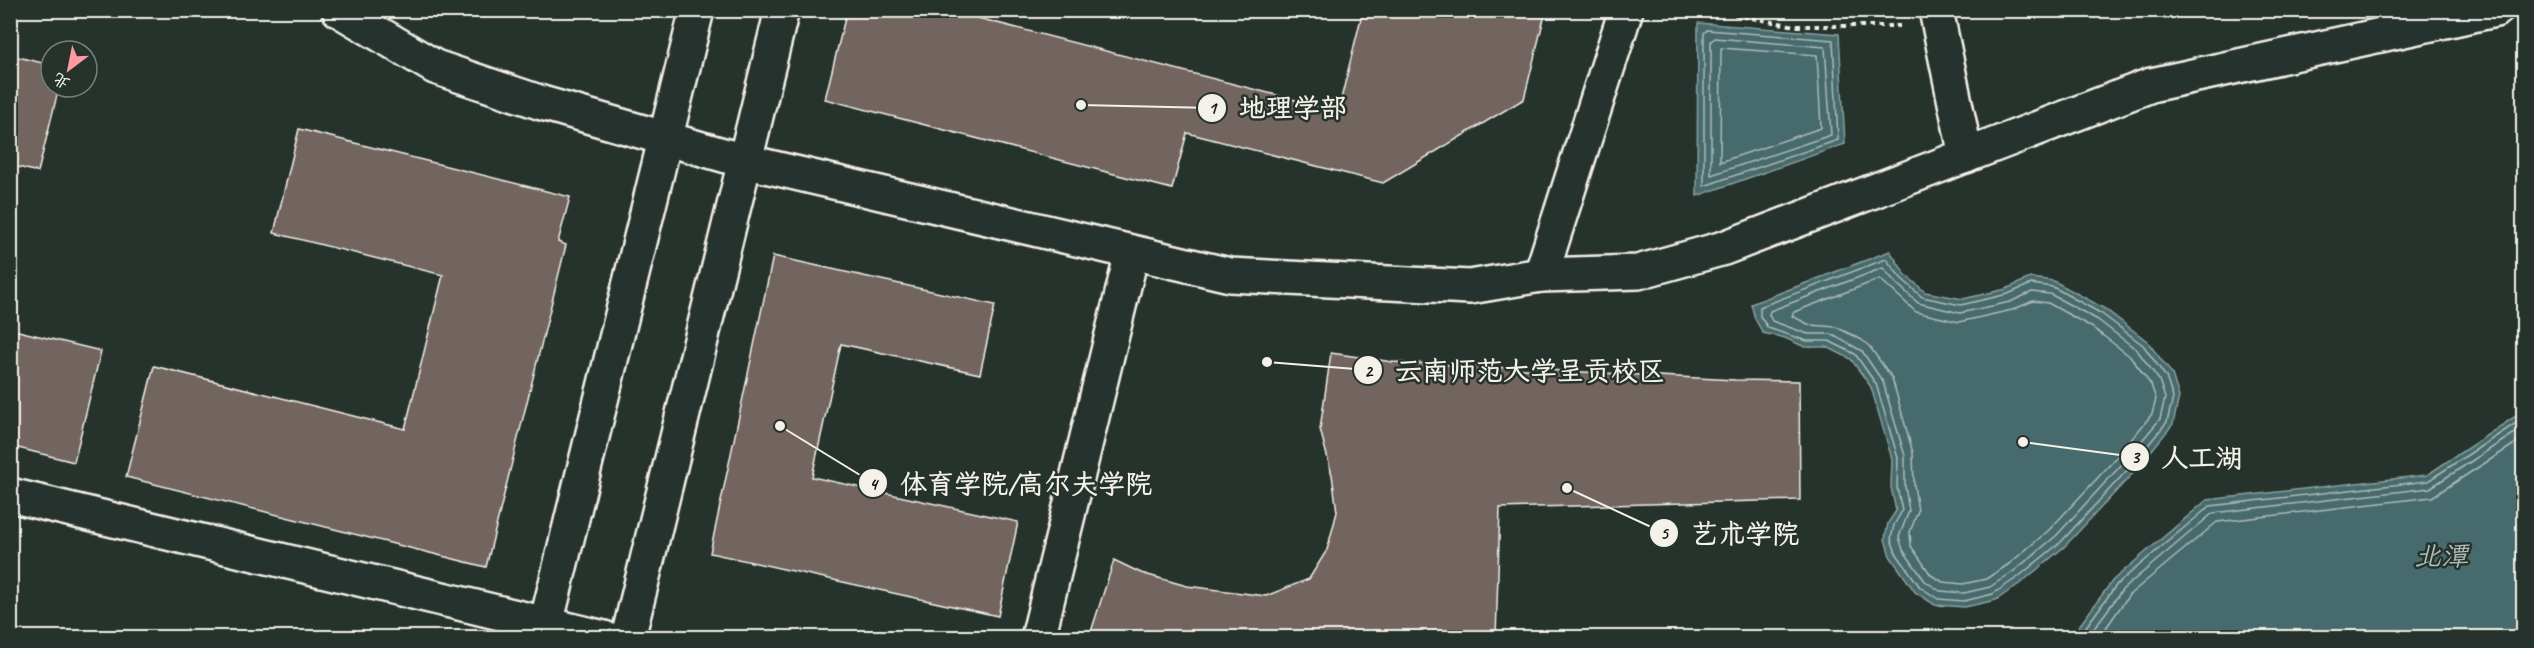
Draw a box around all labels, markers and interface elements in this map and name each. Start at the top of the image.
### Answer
north arrow [39,39,99,99]
text: 北 [49,68,74,94]
callout: 地理学部 [1197,85,1359,130]
text: 地理学部 [1239,91,1347,125]
text: 1 [1208,97,1218,119]
callout: 云南师范大学呈贡校区 [1353,348,1677,393]
text: 云南师范大学呈贡校区 [1395,354,1665,388]
text: 2 [1364,360,1374,382]
callout: 人工湖 [2120,435,2255,480]
text: 人工湖 [2162,441,2243,475]
text: 3 [2131,446,2141,468]
callout: 体育学院/高尔夫学院 [858,461,1163,506]
text: 体育学院/高尔夫学院 [900,467,1152,501]
text: 4 [869,473,879,495]
callout: 艺术学院 [1649,511,1811,556]
text: 艺术学院 [1691,517,1799,551]
text: 5 [1660,522,1670,544]
water label: 北潭 [2414,539,2470,573]

